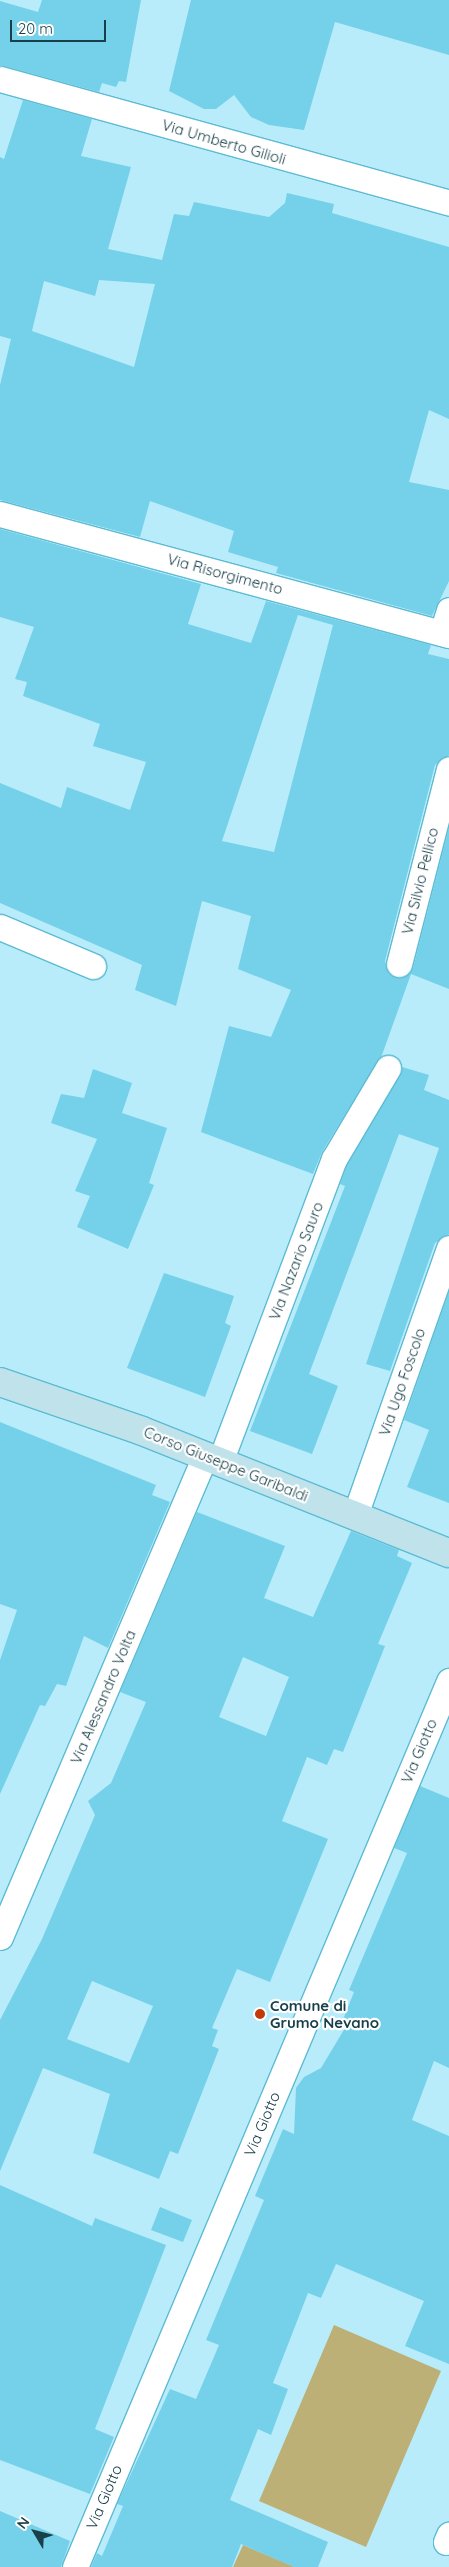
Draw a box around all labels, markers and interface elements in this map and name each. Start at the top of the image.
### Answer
scale bar [12,10,109,42]
text: 20 m [18,19,53,38]
street label: Via Umberto Gilioli [160,116,288,168]
street label: Via Risorgimento [165,550,285,598]
street label: Via Silvio Pellico [398,826,442,936]
street label: Via Nazario Sauro [265,1199,327,1323]
street label: Via Ugo Foscolo [375,1326,429,1438]
street label: Corso Giuseppe Garibaldi [141,1423,311,1505]
street label: Via Alessandro Volta [67,1627,139,1767]
street label: Via Giotto [397,1716,441,1786]
place label: Comune di Grumo Nevano [270,1996,379,2031]
marker: Comune di Grumo Nevano [254,2008,266,2020]
street label: Via Giotto [240,2089,284,2159]
street label: Via Giotto [82,2462,126,2532]
north arrow [10,2507,60,2557]
text: N [13,2513,33,2533]

